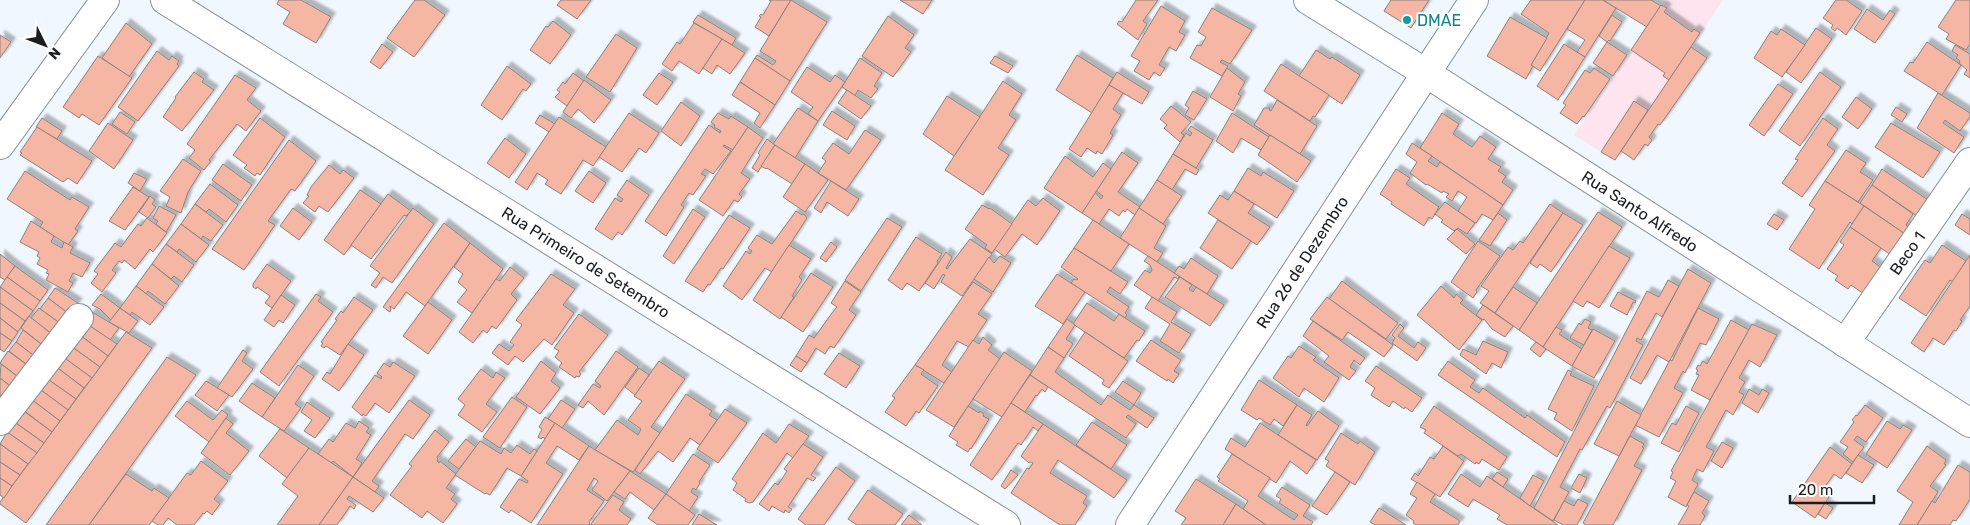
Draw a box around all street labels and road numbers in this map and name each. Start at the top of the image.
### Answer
street label: Rua Santo Alfredo [1578,167,1701,256]
street label: Rua 26 de Dezembro [1252,192,1352,332]
street label: Rua Primeiro de Setembro [498,203,673,322]
street label: Beco 1 [1886,228,1929,279]

